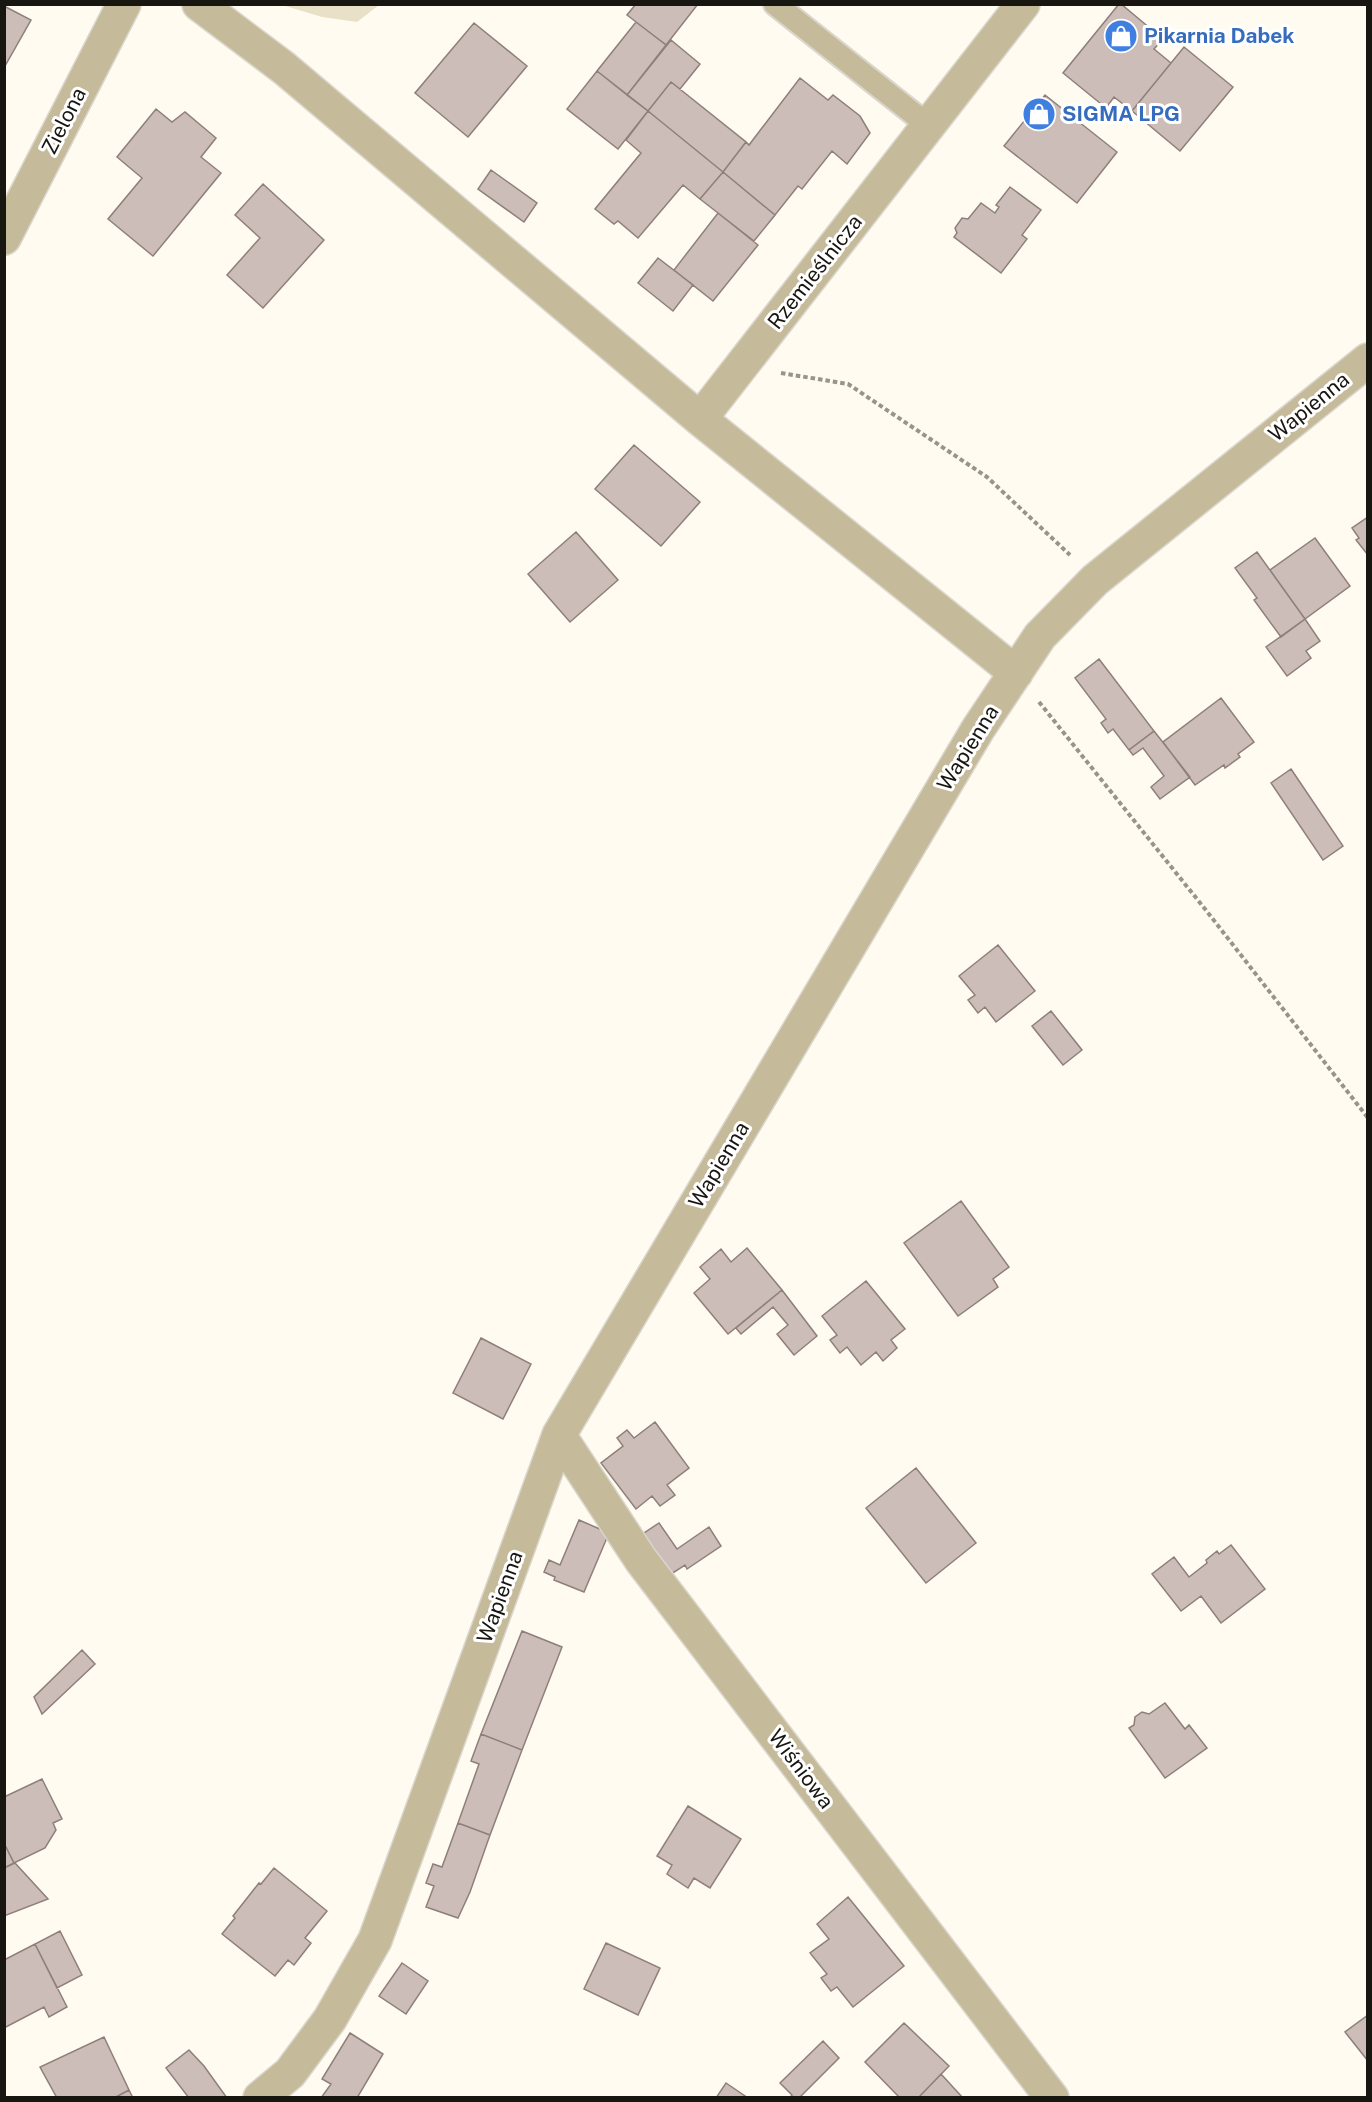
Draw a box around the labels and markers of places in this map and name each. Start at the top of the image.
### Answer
shop icon: Pikarnia Dabek [1103,18,1139,54]
place label: Pikarnia Dabek [1144,23,1295,48]
shop icon: SIGMA LPG [1021,96,1057,132]
place label: SIGMA LPG [1062,101,1180,126]

